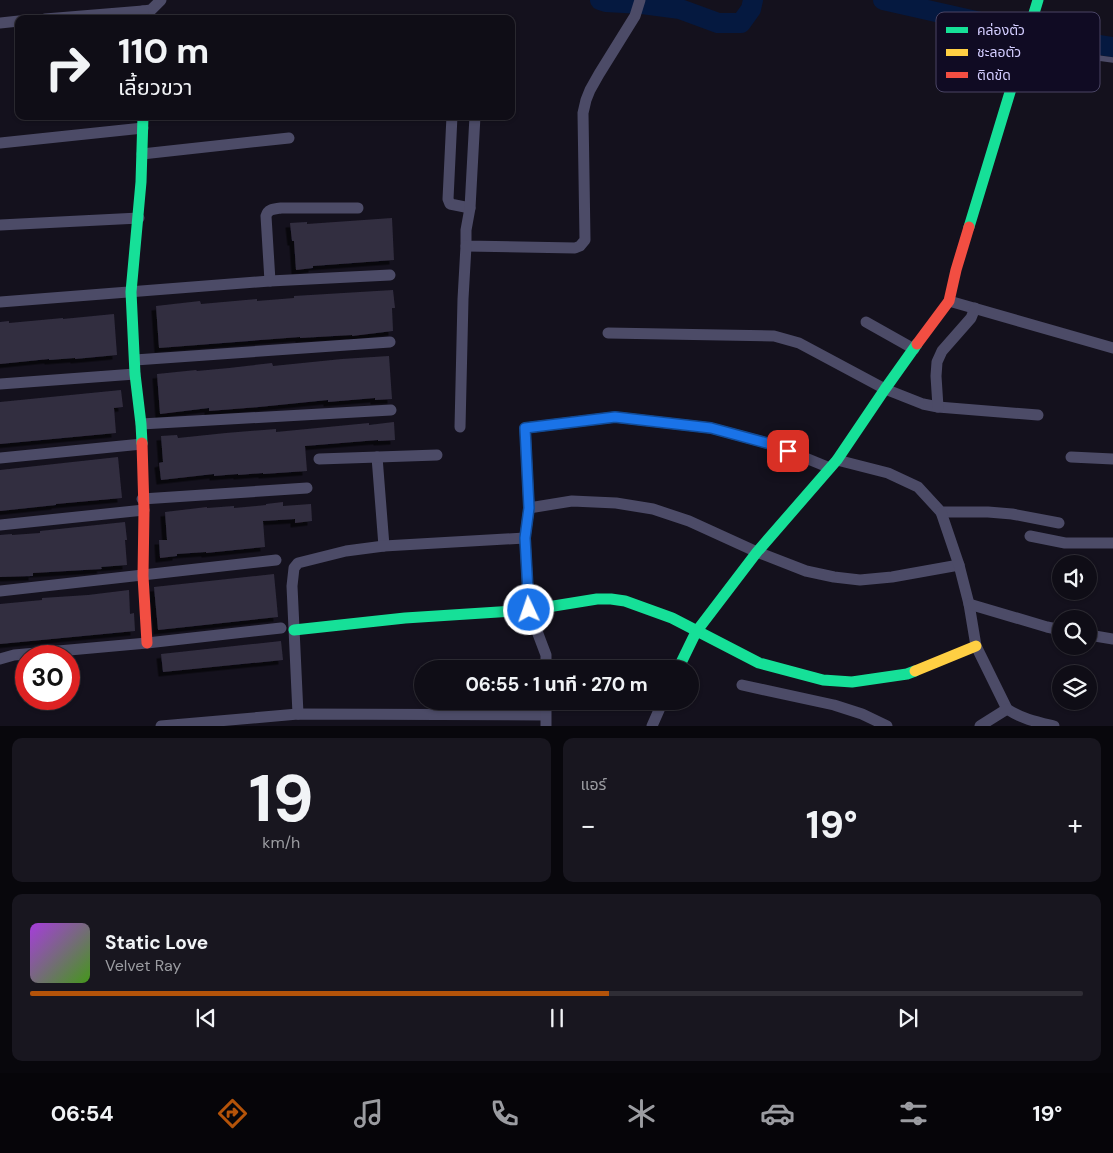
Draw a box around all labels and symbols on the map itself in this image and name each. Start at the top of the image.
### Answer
legend [936,12,1100,92]
text: คล่องตัว [977,21,1025,39]
text: ชะลอตัว [977,43,1021,61]
text: ติดขัด [977,66,1011,84]
pin [767,430,809,472]
position arrow [502,583,554,635]
speed limit sign: 30 [15,645,80,710]

